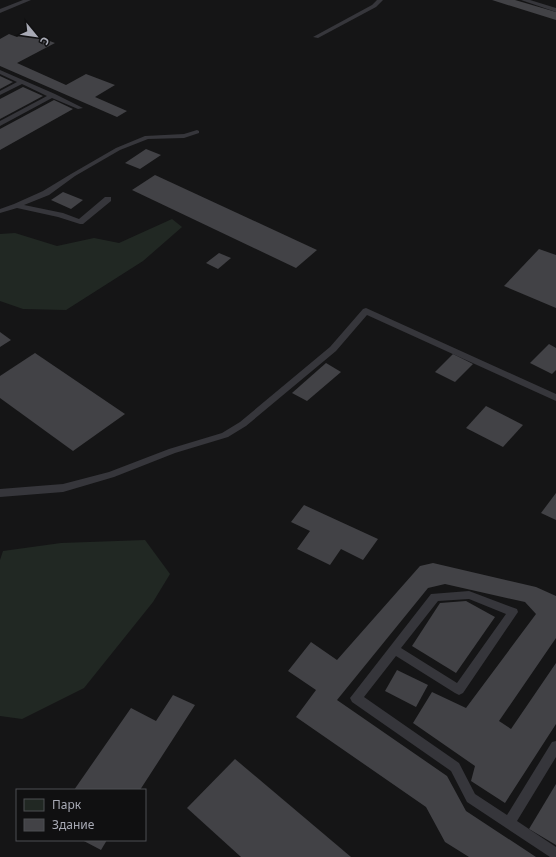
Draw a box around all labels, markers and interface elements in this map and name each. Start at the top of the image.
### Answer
north arrow [16,16,56,56]
text: С [37,34,53,48]
legend [16,789,146,841]
text: Парк [52,796,82,813]
text: Здание [52,816,95,833]

